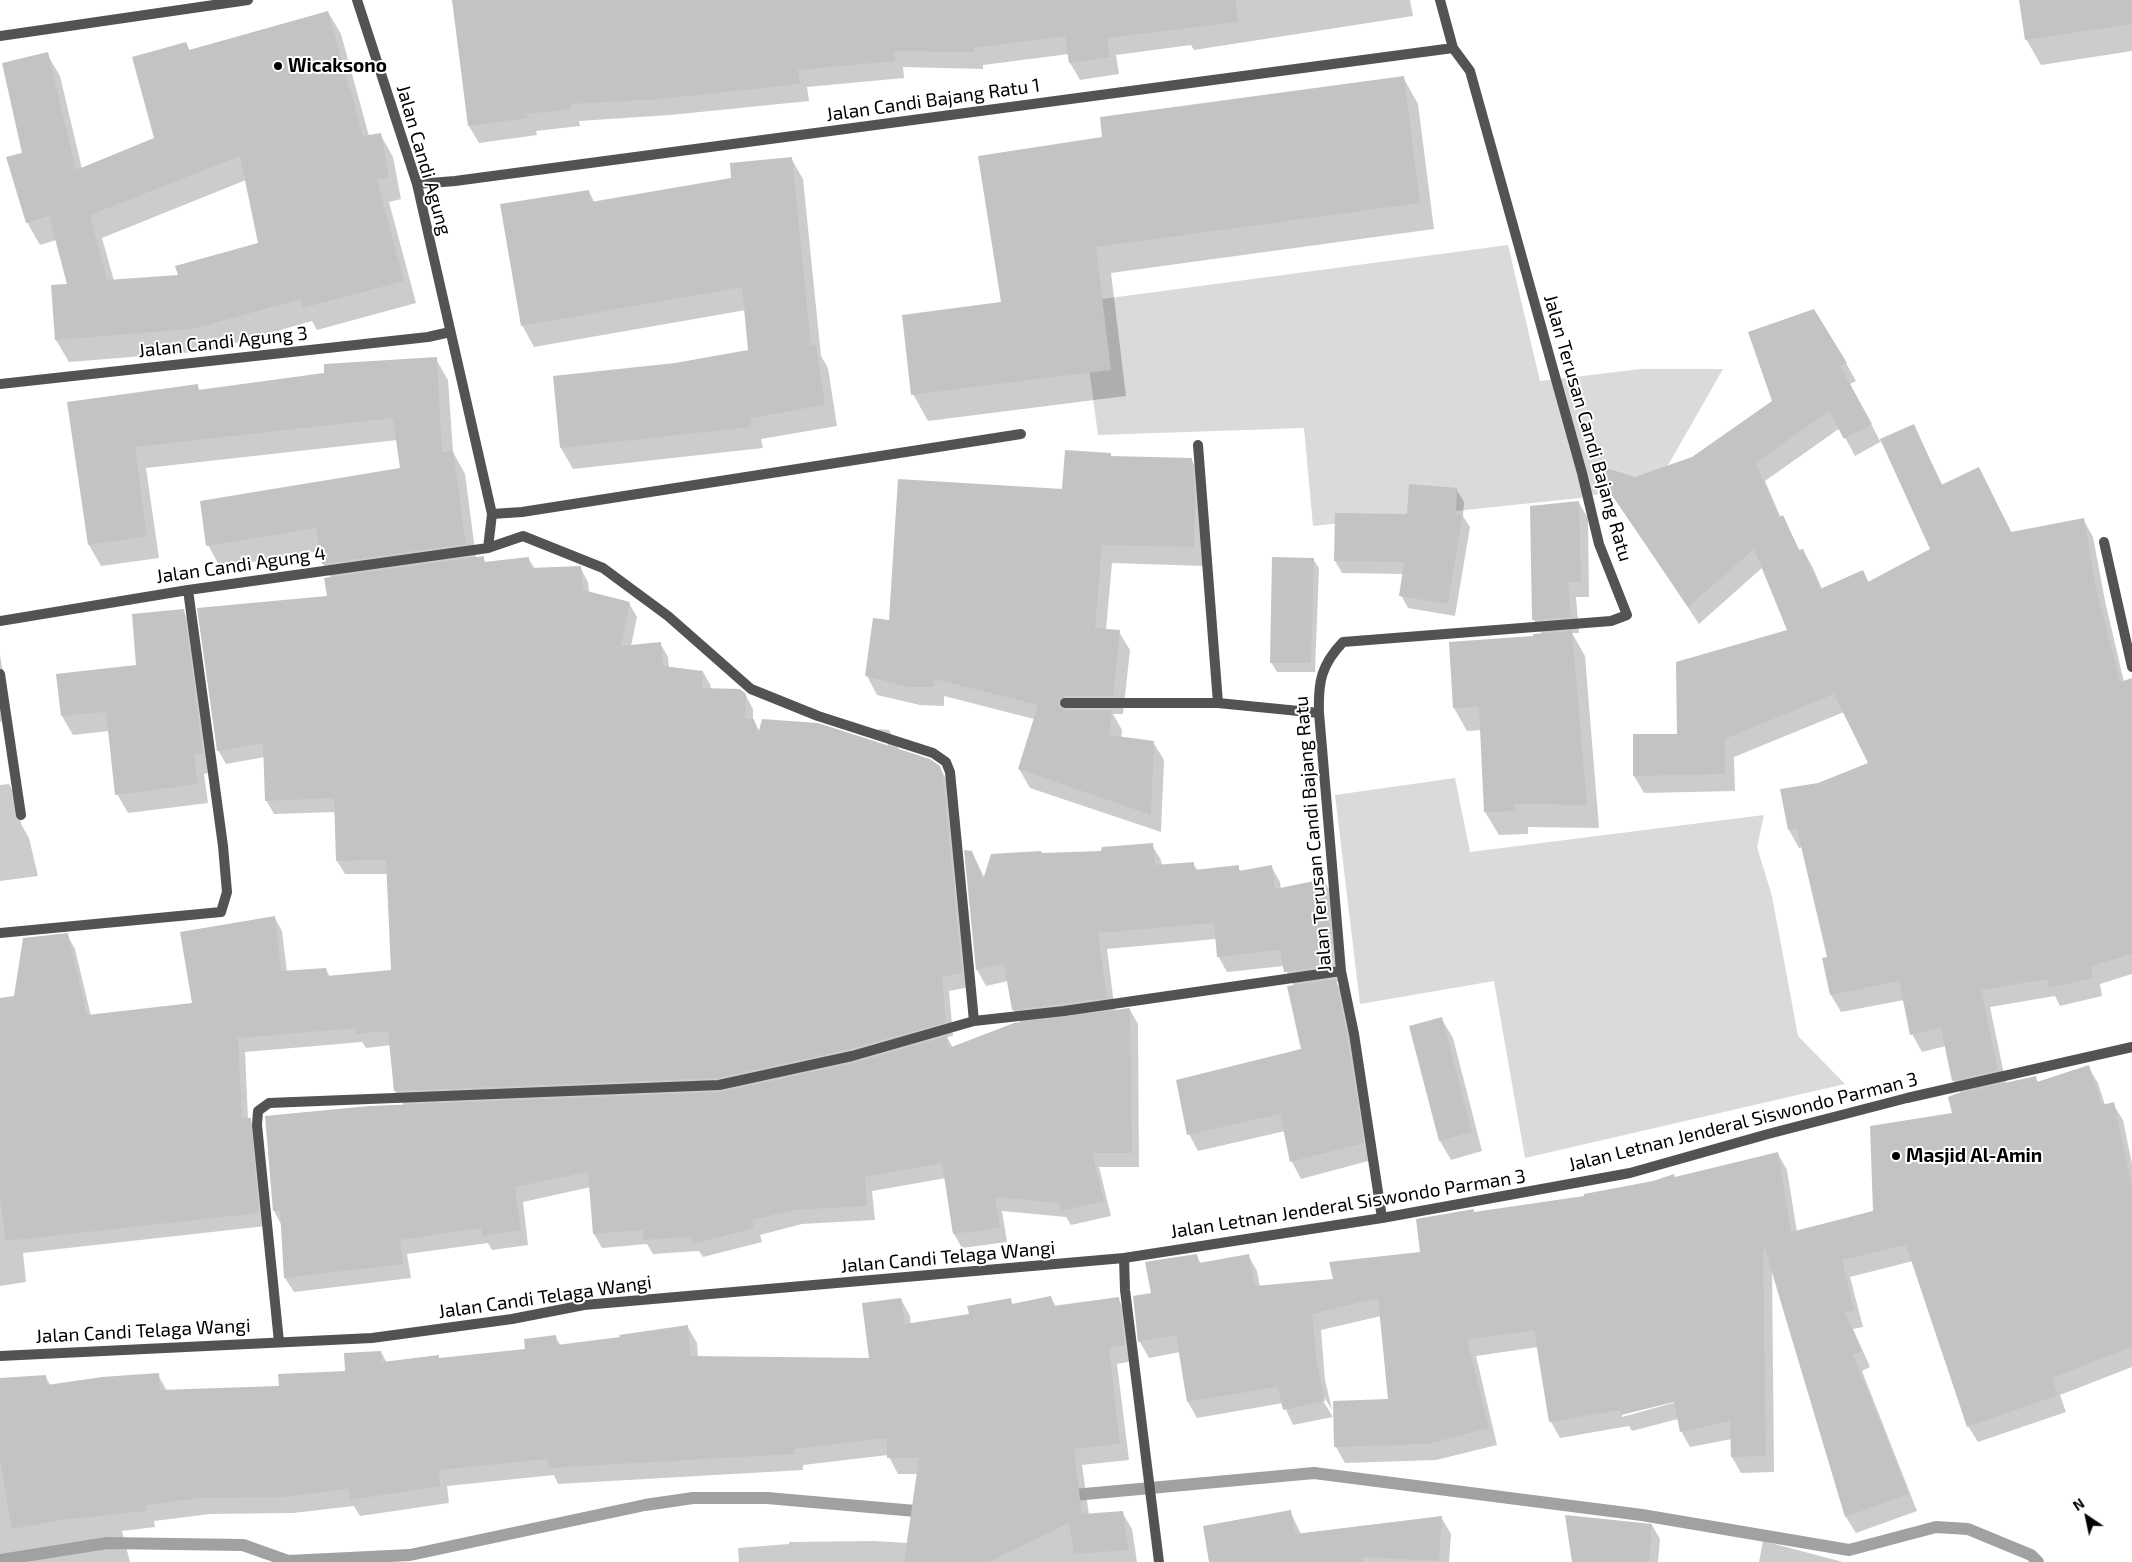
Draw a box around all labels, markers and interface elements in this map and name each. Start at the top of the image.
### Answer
place label: Wicaksono [288,55,387,77]
marker: Wicaksono [272,60,284,72]
street label: Jalan Candi Bajang Ratu 1 [825,74,1041,126]
street label: Jalan Candi Agung [392,82,456,238]
street label: Jalan Terusan Candi Bajang Ratu [1539,292,1637,564]
street label: Jalan Candi Agung 3 [137,322,309,362]
street label: Jalan Candi Agung 4 [155,542,327,588]
street label: Jalan Terusan Candi Bajang Ratu [1290,695,1336,973]
street label: Jalan Letnan Jenderal Siswondo Parman 3 [1566,1067,1920,1177]
place label: Masjid Al-Amin [1906,1145,2042,1167]
marker: Masjid Al-Amin [1890,1150,1902,1162]
street label: Jalan Letnan Jenderal Siswondo Parman 3 [1169,1165,1527,1243]
street label: Jalan Candi Telaga Wangi [840,1236,1056,1278]
street label: Jalan Candi Telaga Wangi [437,1271,653,1323]
street label: Jalan Candi Telaga Wangi [35,1314,251,1348]
north arrow [2062,1492,2112,1542]
text: N [2069,1494,2087,1514]

